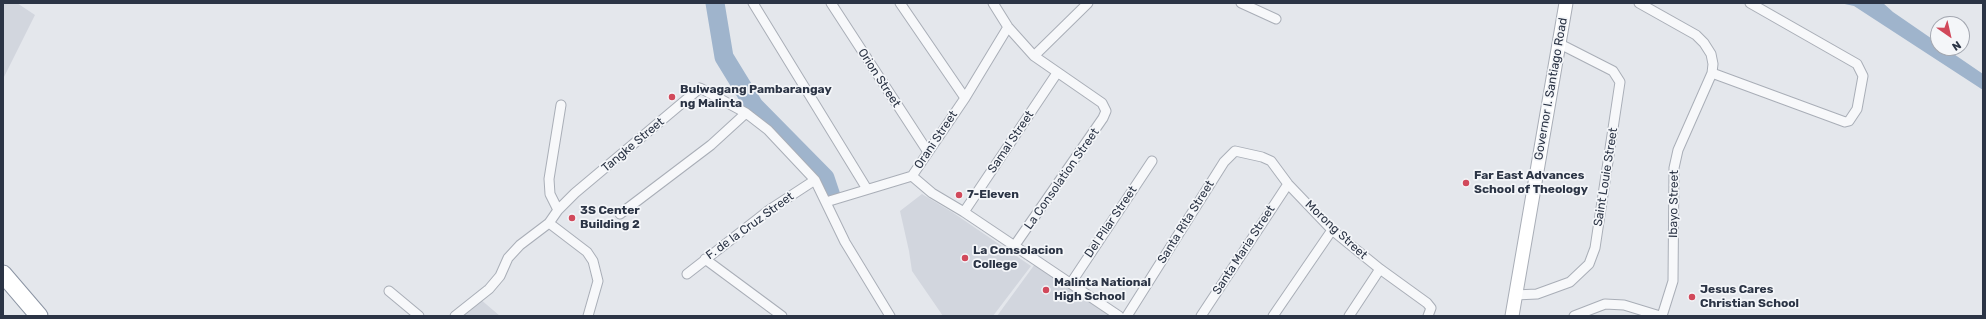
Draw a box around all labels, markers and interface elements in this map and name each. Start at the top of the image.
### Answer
north arrow [1930,16,1970,56]
street label: Governor I. Santiago Road [1531,17,1571,161]
text: N [1950,38,1963,53]
street label: Orion Street [855,46,903,110]
place label: Bulwagang Pambarangay ng Malinta [680,83,832,111]
marker: Bulwagang Pambarangay ng Malinta [667,92,677,102]
street label: Orani Street [911,108,961,172]
street label: Samal Street [985,108,1037,176]
street label: Tangke Street [599,115,667,175]
street label: La Consolation Street [1022,126,1102,232]
street label: Saint Louie Street [1591,127,1621,227]
place label: Far East Advances School of Theology [1474,169,1588,197]
street label: Ibayo Street [1666,170,1682,238]
street label: Santa Rita Street [1155,178,1217,266]
marker: Far East Advances School of Theology [1461,178,1471,188]
street label: Del Pilar Street [1082,183,1140,261]
place label: 7-Eleven [967,188,1019,202]
street label: F. de la Cruz Street [703,189,797,263]
marker: 7-Eleven [954,190,964,200]
street label: Morong Street [1302,198,1370,262]
street label: Santa Maria Street [1210,203,1278,297]
place label: 3S Center Building 2 [580,204,640,232]
marker: 3S Center Building 2 [567,213,577,223]
place label: La Consolacion College [973,244,1063,272]
marker: La Consolacion College [960,253,970,263]
place label: Malinta National High School [1054,276,1151,304]
place label: Jesus Cares Christian School [1700,283,1799,311]
marker: Malinta National High School [1041,285,1051,295]
marker: Jesus Cares Christian School [1687,292,1697,302]

